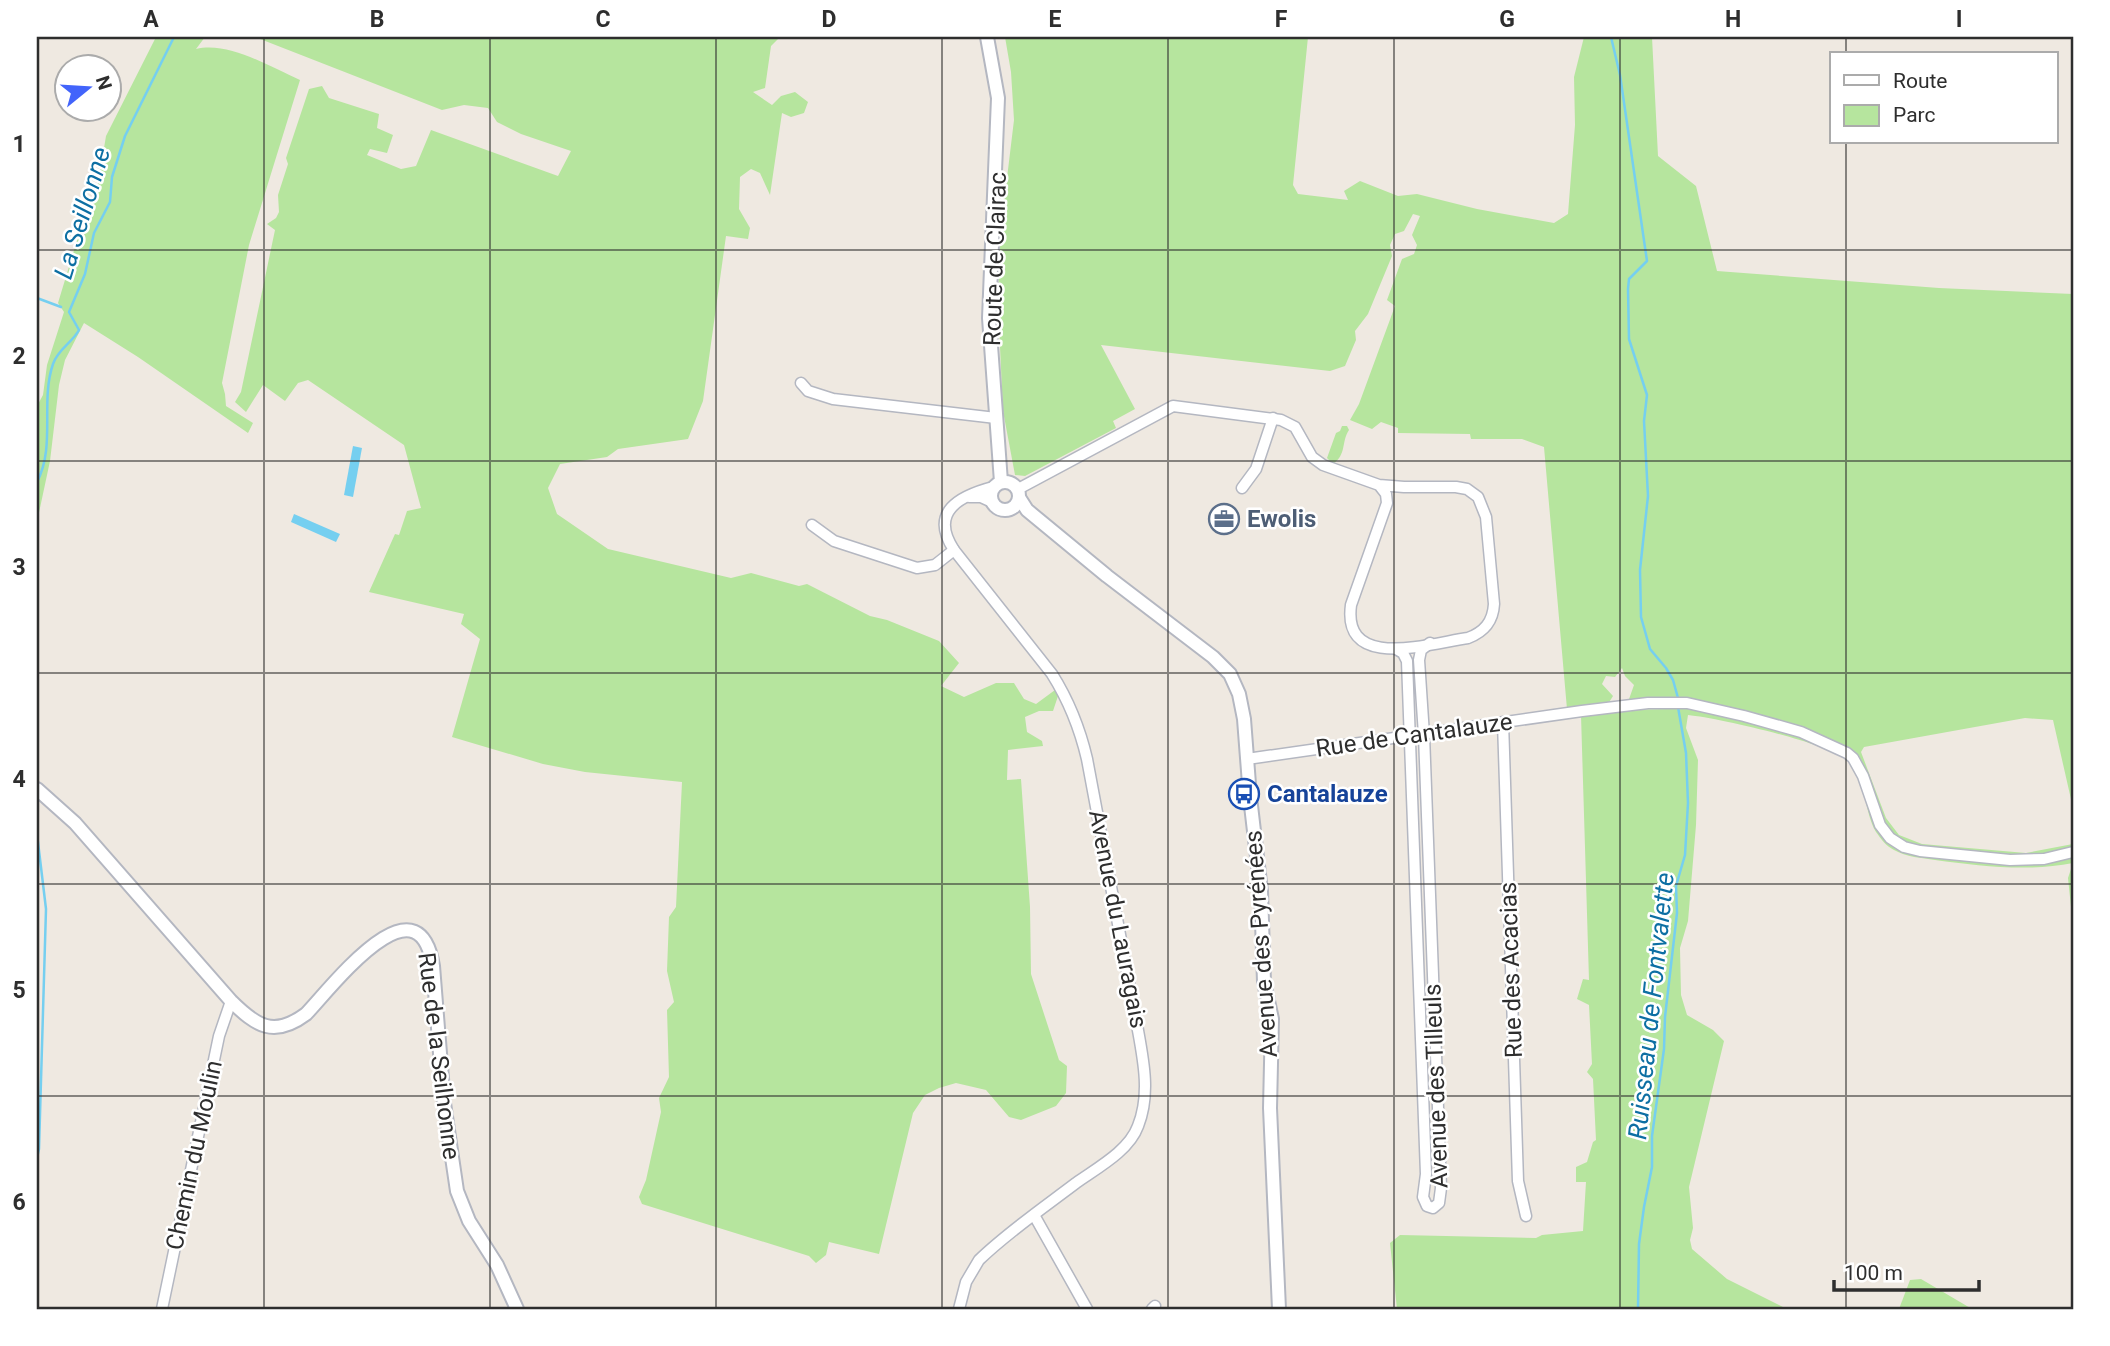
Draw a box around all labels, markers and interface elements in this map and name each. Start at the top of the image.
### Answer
text: A [143,6,159,33]
text: B [370,6,384,33]
text: C [595,6,611,33]
text: D [822,6,836,33]
text: E [1049,6,1062,33]
text: F [1275,6,1288,33]
text: G [1499,6,1515,33]
text: H [1725,6,1741,33]
text: I [1956,6,1962,33]
north arrow [52,52,122,122]
legend [1830,52,2058,144]
text: Route [1893,69,1948,93]
text: N [91,73,117,93]
text: Parc [1893,103,1935,127]
text: 1 [12,131,26,158]
water label: La Seillonne [48,144,116,282]
street label: Route de Clairac [978,172,1012,346]
text: 2 [12,343,26,370]
office icon: Ewolis [1207,502,1241,536]
place label: Ewolis [1247,505,1316,533]
text: 3 [12,554,26,581]
street label: Rue de Cantalauze [1314,707,1514,763]
text: 4 [12,766,26,793]
bus stop icon: Cantalauze [1227,777,1261,811]
place label: Cantalauze [1267,780,1388,808]
street label: Avenue du Lauragais [1083,807,1153,1031]
street label: Avenue des Pyrénées [1239,830,1283,1058]
water label: Ruisseau de Fontvalette [1622,871,1680,1141]
street label: Rue des Acacias [1494,881,1528,1059]
street label: Rue de la Seilhonne [412,951,466,1161]
text: 5 [12,977,26,1004]
street label: Avenue des Tilleuls [1418,983,1454,1189]
street label: Chemin du Moulin [160,1058,228,1252]
text: 6 [12,1189,26,1216]
scale bar [1834,1248,1979,1292]
text: 100 m [1844,1261,1903,1285]

